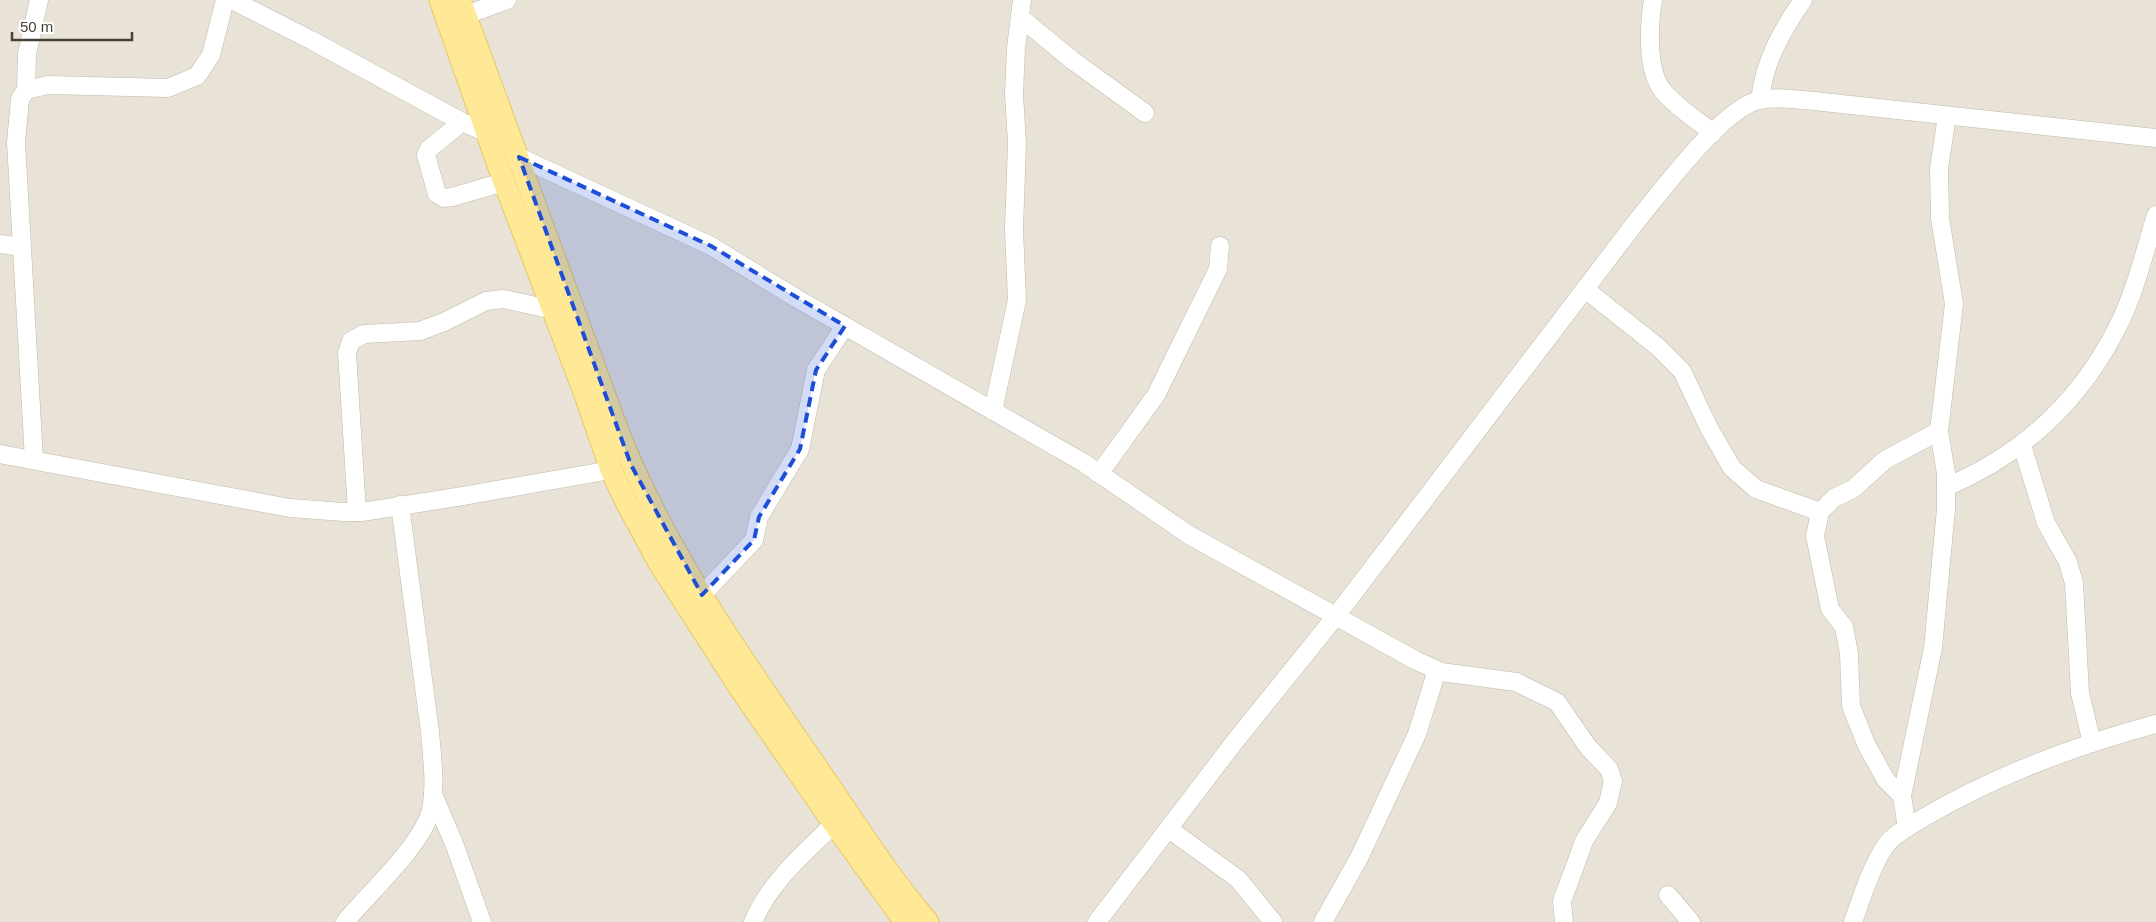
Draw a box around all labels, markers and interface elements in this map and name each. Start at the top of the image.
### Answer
scale bar [12,10,132,42]
text: 50 m [20,18,53,35]

